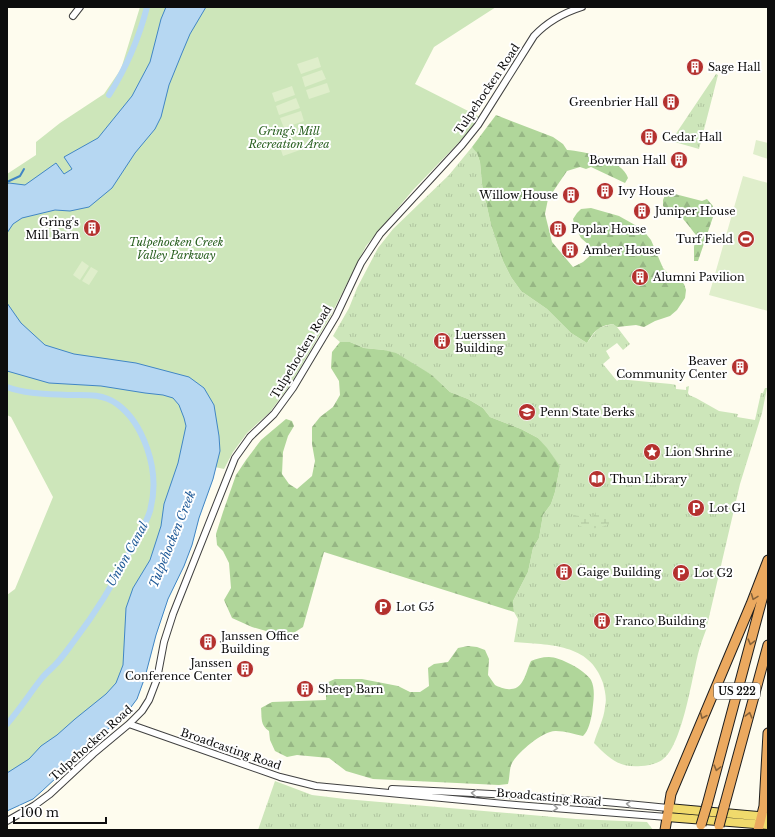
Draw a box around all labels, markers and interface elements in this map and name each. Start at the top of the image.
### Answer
street label: Tulpehocken Road [451,41,523,137]
building icon: Sage Hall [685,57,705,77]
place label: Sage Hall [708,60,761,74]
building icon: Greenbrier Hall [661,92,681,112]
place label: Greenbrier Hall [569,95,658,109]
park label: Gring's Mill Recreation Area [247,124,330,151]
building icon: Cedar Hall [639,127,659,147]
place label: Cedar Hall [662,130,723,144]
building icon: Bowman Hall [669,150,689,170]
place label: Bowman Hall [589,153,666,167]
building icon: Ivy House [595,181,615,201]
place label: Ivy House [618,184,675,198]
building icon: Willow House [561,185,581,205]
place label: Willow House [478,188,558,202]
building icon: Juniper House [632,201,652,221]
place label: Juniper House [653,204,735,218]
place label: Gring's Mill Barn [26,215,79,242]
building icon: Gring's Mill Barn [82,218,102,238]
building icon: Poplar House [548,219,568,239]
place label: Poplar House [571,222,646,236]
sports icon: Turf Field [736,229,756,249]
place label: Turf Field [676,232,734,246]
park label: Tulpehocken Creek Valley Parkway [129,235,224,262]
building icon: Amber House [560,240,580,260]
place label: Amber House [582,243,661,257]
building icon: Alumni Pavilion [630,267,650,287]
place label: Alumni Pavilion [652,270,745,284]
street label: Tulpehocken Road [268,302,335,401]
place label: Luerssen Building [455,328,506,355]
building icon: Luerssen Building [432,331,452,351]
place label: Beaver Community Center [616,354,728,381]
building icon: Beaver Community Center [730,357,750,377]
school or university icon: Penn State Berks [517,402,537,422]
place label: Penn State Berks [540,405,635,419]
place icon: Lion Shrine [642,442,662,462]
place label: Lion Shrine [665,445,732,459]
library icon: Thun Library [587,469,607,489]
place label: Thun Library [610,472,687,486]
water label: Tulpehocken Creek [146,488,198,590]
parking icon: Lot G1 [686,498,706,518]
place label: Lot G1 [709,501,746,515]
water label: Union Canal [103,519,151,589]
building icon: Gaige Building [554,562,574,582]
parking icon: Lot G2 [671,563,691,583]
place label: Gaige Building [577,565,661,579]
place label: Lot G2 [694,566,733,580]
one-way arrow [751,592,759,600]
parking icon: Lot G5 [373,597,393,617]
place label: Lot G5 [396,600,434,614]
building icon: Franco Building [592,611,612,631]
place label: Franco Building [615,614,706,628]
place label: Janssen Office Building [219,629,299,656]
building icon: Janssen Office Building [198,632,218,652]
one-way arrow [747,639,755,645]
place label: Janssen Conference Center [125,656,233,683]
building icon: Janssen Conference Center [235,659,255,679]
building icon: Sheep Barn [295,679,315,699]
place label: Sheep Barn [318,682,384,696]
road number: US 222 [714,683,760,699]
street label: Tulpehocken Road [47,702,136,784]
one-way arrow [700,712,708,720]
one-way arrow [744,712,753,719]
street label: Broadcasting Road [179,725,284,773]
one-way arrow [713,764,722,771]
street label: Broadcasting Road [496,785,603,809]
one-way arrow [471,788,477,797]
scale bar [14,799,106,825]
one-way arrow [626,800,632,809]
one-way arrow [552,803,558,812]
text: 100 m [20,805,59,820]

